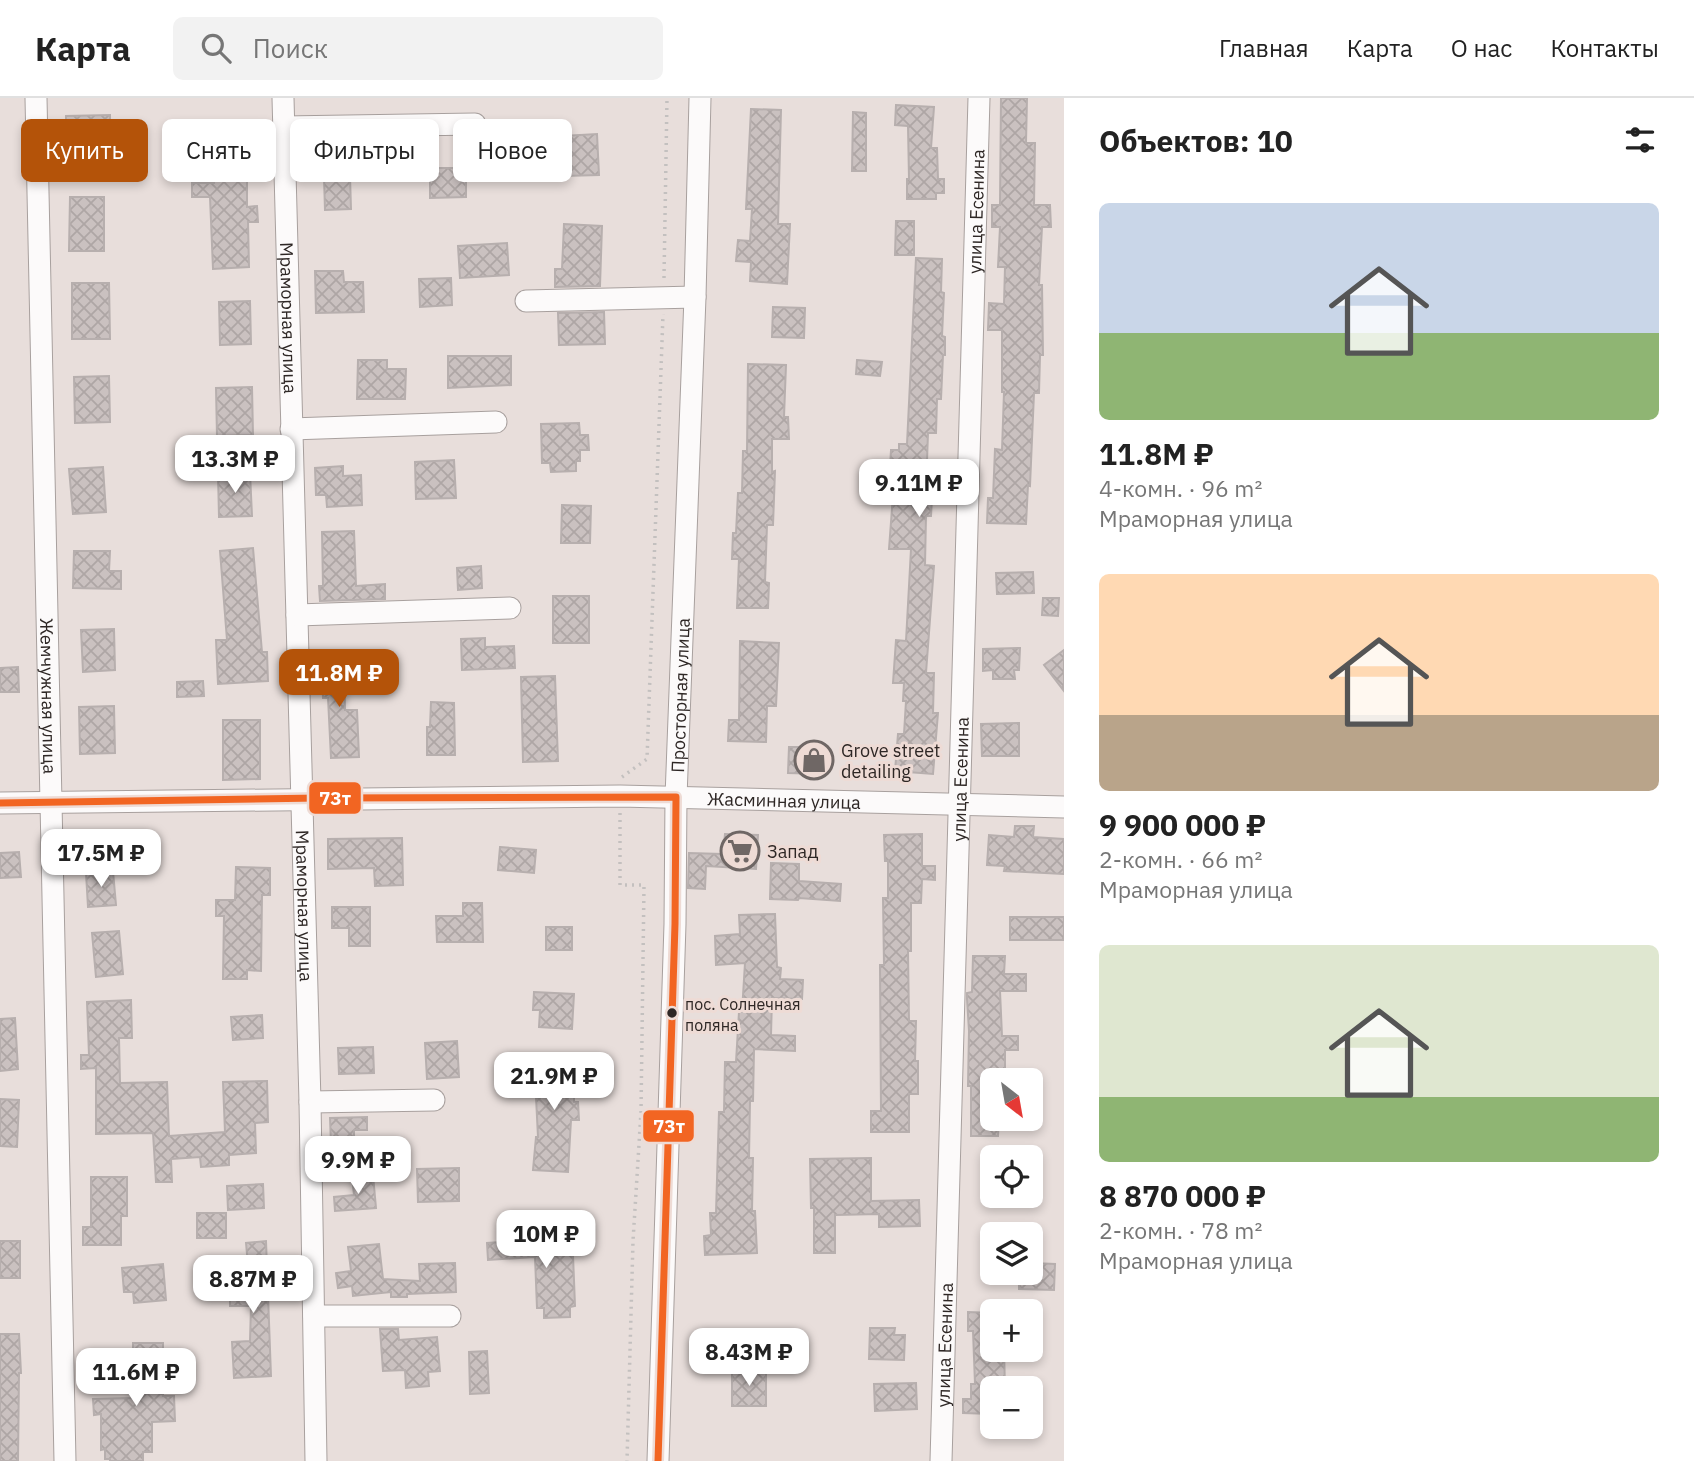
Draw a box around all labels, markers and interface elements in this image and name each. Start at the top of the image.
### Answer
search box [173,17,663,80]
text: Карта [35,27,131,70]
icon: search [197,29,235,67]
text: Поиск [253,31,328,65]
text: Главная [1219,32,1309,64]
text: Карта [1347,32,1413,64]
text: О нас [1451,32,1512,64]
text: Контакты [1550,32,1659,64]
chip: Купить [21,119,148,182]
chip: Снять [162,119,276,182]
chip: Фильтры [290,119,439,182]
chip: Новое [453,119,572,182]
text: Объектов: 10 [1099,121,1293,160]
icon: filters [1621,121,1659,159]
street label: улица Есенина [963,148,989,274]
street label: Мраморная улица [275,242,302,394]
icon: home [1316,248,1442,374]
text: 11.8M ₽ [1099,434,1214,473]
pin: 13.3M ₽ [170,436,300,495]
text: 13.3M ₽ [191,443,279,473]
pin: 9.11M ₽ [854,460,984,519]
text: 9.11M ₽ [875,467,963,497]
text: 4-комн. · 96 m² [1099,473,1262,503]
text: Мраморная улица [1099,503,1293,533]
street label: Просторная улица [665,617,694,773]
street label: Жемчужная улица [36,618,62,775]
icon: home [1316,619,1442,745]
pin: 11.8M ₽ [274,650,404,709]
text: 11.8M ₽ [295,657,383,687]
street label: улица Есенина [947,716,973,842]
shop icon: Grove street detailing [793,739,835,781]
place label: Grove street detailing [841,739,940,783]
line badge: 73т [308,781,362,815]
text: 73т [319,786,351,810]
street label: Жасминная улица [707,787,862,813]
text: 9 900 000 ₽ [1099,805,1266,844]
pin: 17.5M ₽ [36,830,166,889]
street label: Мраморная улица [291,830,318,982]
supermarket icon: Запад [719,830,761,872]
text: 17.5M ₽ [57,837,145,867]
place label: Запад [767,840,819,863]
text: 2-комн. · 66 m² [1099,844,1262,874]
text: Мраморная улица [1099,874,1293,904]
icon: home [1316,990,1442,1116]
place label: пос. Солнечная поляна [685,994,801,1035]
marker: пос. Солнечная поляна [665,1006,679,1020]
pin: 21.9M ₽ [489,1052,619,1112]
text: 21.9M ₽ [510,1060,598,1090]
north arrow [980,1068,1043,1130]
map controls [980,1068,1043,1439]
line badge: 73т [642,1109,695,1143]
text: 73т [653,1114,685,1138]
pin: 9.9M ₽ [301,1136,415,1196]
text: 9.9M ₽ [321,1144,395,1174]
button: locate [980,1145,1043,1208]
text: 8 870 000 ₽ [1099,1176,1266,1215]
pin: 10M ₽ [497,1210,595,1270]
text: 2-комн. · 78 m² [1099,1215,1262,1245]
text: 10M ₽ [512,1218,580,1248]
button: layers [980,1222,1043,1285]
text: Мраморная улица [1099,1245,1293,1275]
pin: 8.87M ₽ [188,1256,318,1315]
text: 8.87M ₽ [209,1263,297,1293]
street label: улица Есенина [931,1282,957,1408]
button: + [980,1299,1043,1362]
pin: 8.43M ₽ [684,1328,814,1388]
text: 8.43M ₽ [705,1336,793,1366]
pin: 11.6M ₽ [71,1348,201,1408]
text: 11.6M ₽ [92,1356,180,1386]
button: − [980,1376,1043,1439]

